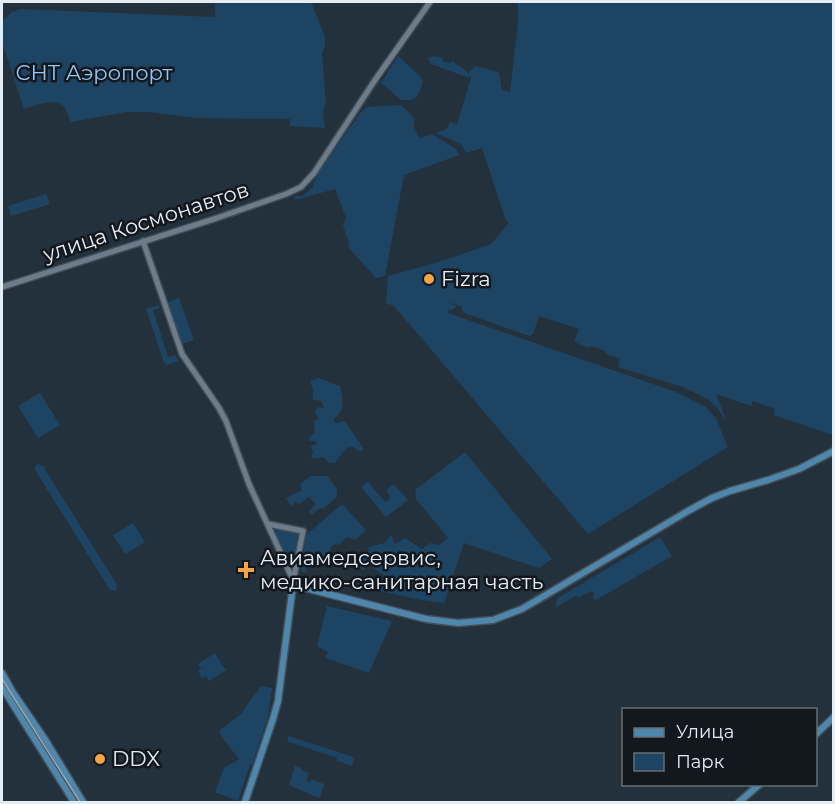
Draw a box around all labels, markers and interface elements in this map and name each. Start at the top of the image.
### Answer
park label: СНТ Аэропорт [16,60,173,85]
street label: улица Космонавтов [39,176,252,267]
place label: Fizra [441,266,491,291]
marker: Fizra [422,272,436,286]
place label: Авиамедсервис, медико-санитарная часть [260,545,543,594]
marker: Авиамедсервис, медико-санитарная часть [237,561,255,579]
legend [622,708,817,786]
text: Улица [676,721,734,743]
place label: DDX [112,746,160,771]
text: Парк [676,751,725,773]
marker: DDX [93,752,107,766]

